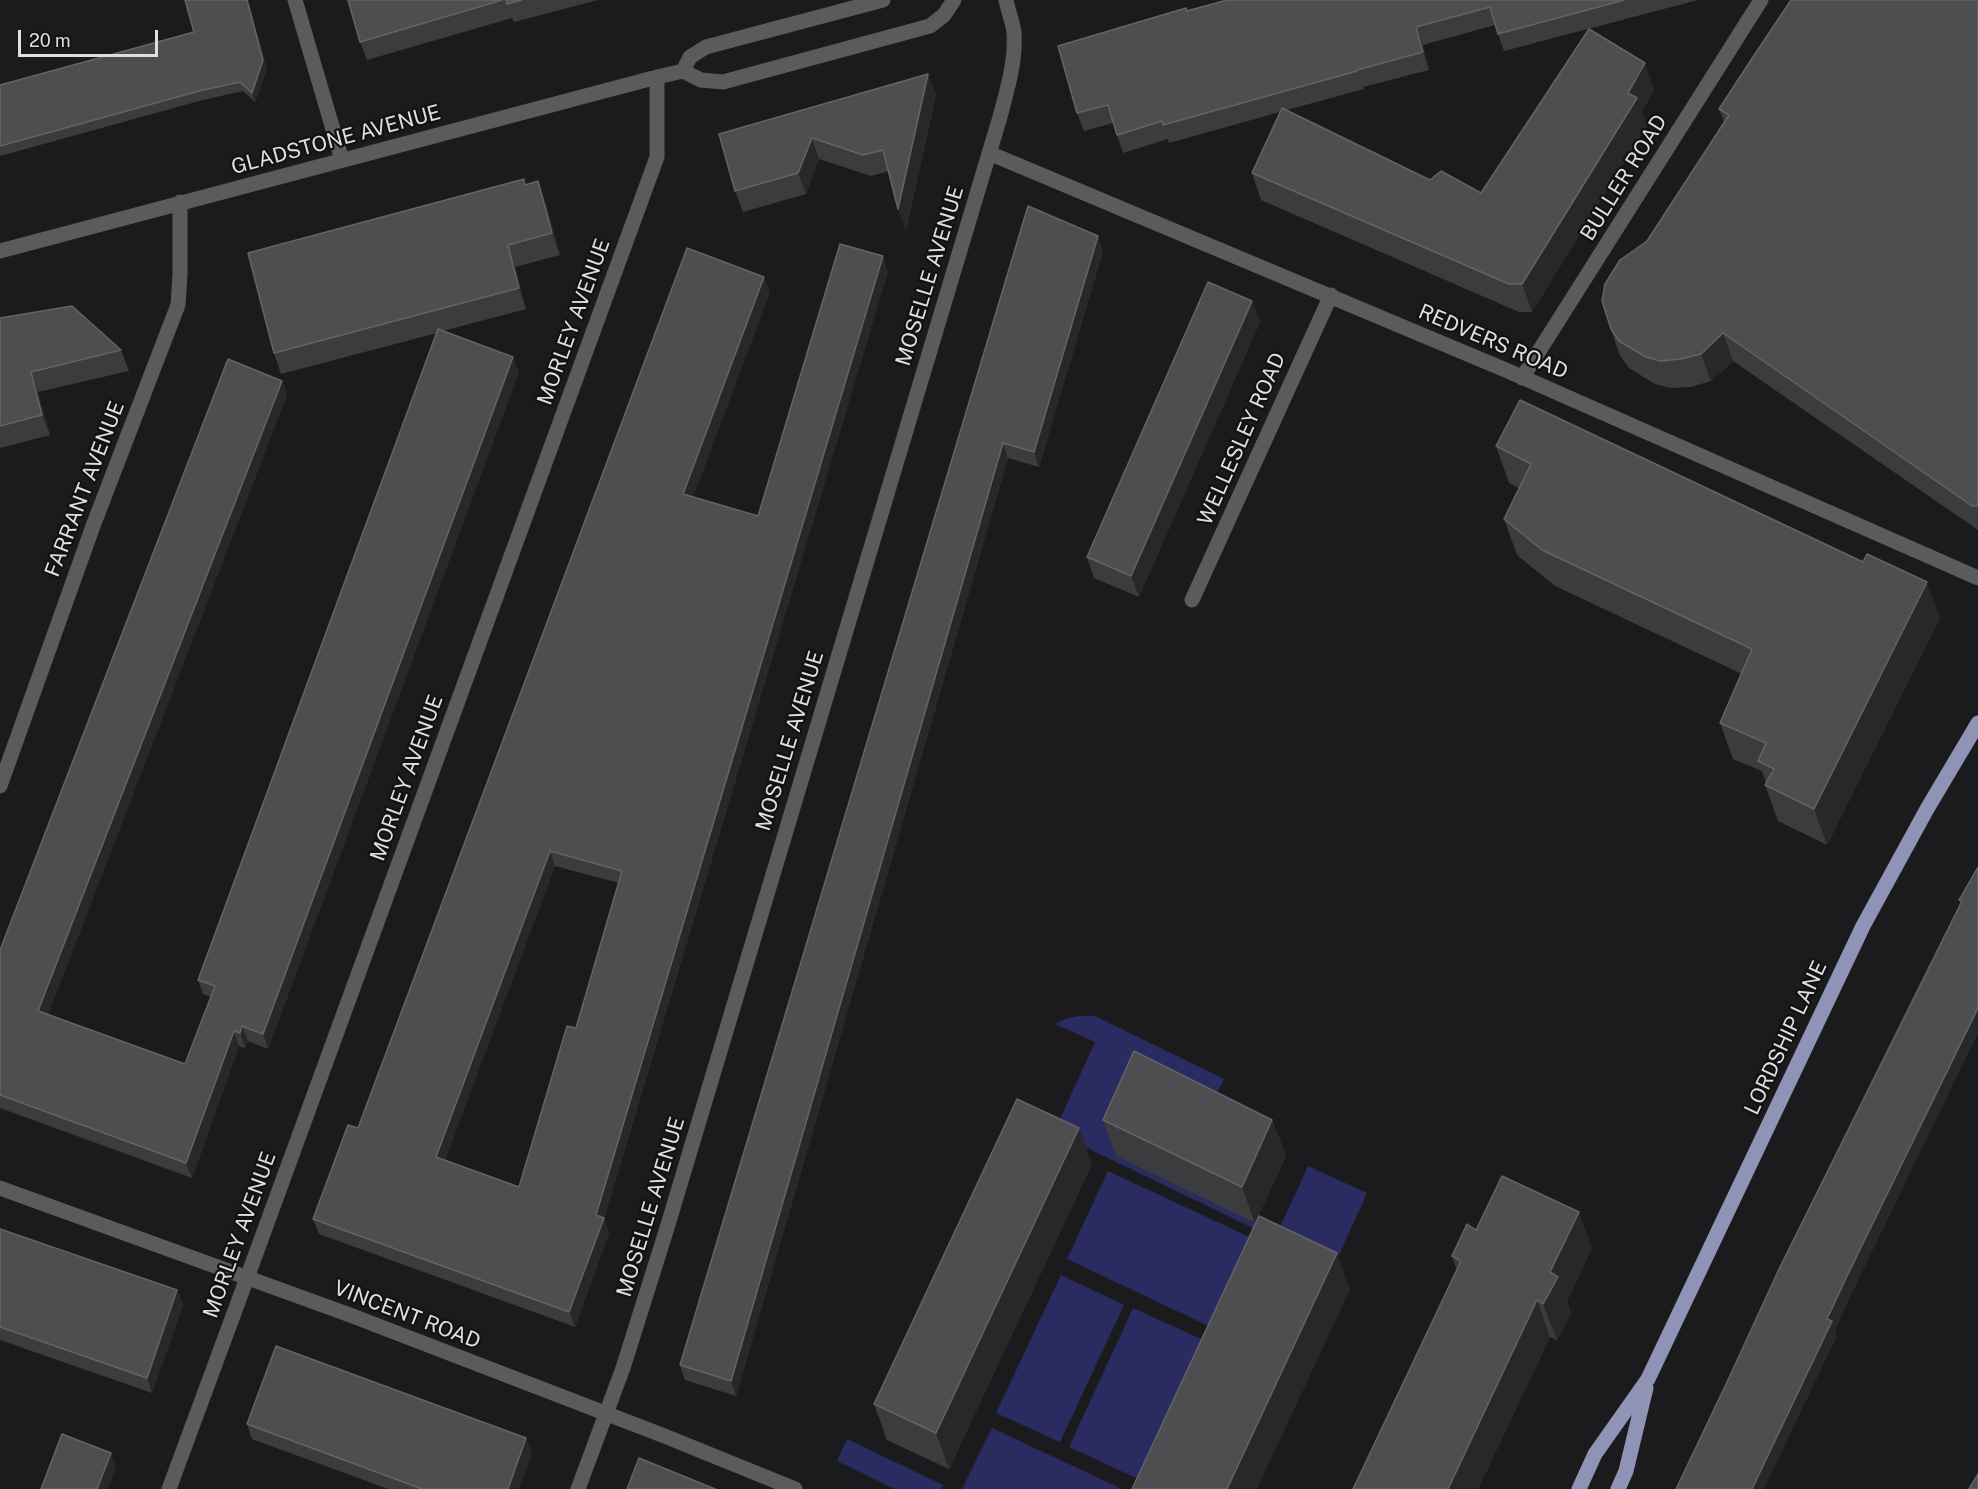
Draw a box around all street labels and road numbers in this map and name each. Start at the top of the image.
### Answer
street label: GLADSTONE AVENUE [228,100,444,180]
street label: BULLER ROAD [1575,110,1673,246]
street label: MOSELLE AVENUE [891,183,969,369]
street label: MORLEY AVENUE [532,236,616,408]
street label: REDVERS ROAD [1415,299,1571,385]
street label: WELLESLEY ROAD [1193,349,1291,529]
street label: FARRANT AVENUE [40,398,130,580]
street label: MOSELLE AVENUE [751,648,829,834]
street label: MORLEY AVENUE [365,692,449,864]
street label: LORDSHIP LANE [1739,957,1833,1119]
street label: MOSELLE AVENUE [612,1114,690,1300]
street label: MORLEY AVENUE [198,1149,282,1321]
street label: VINCENT ROAD [330,1275,484,1355]

